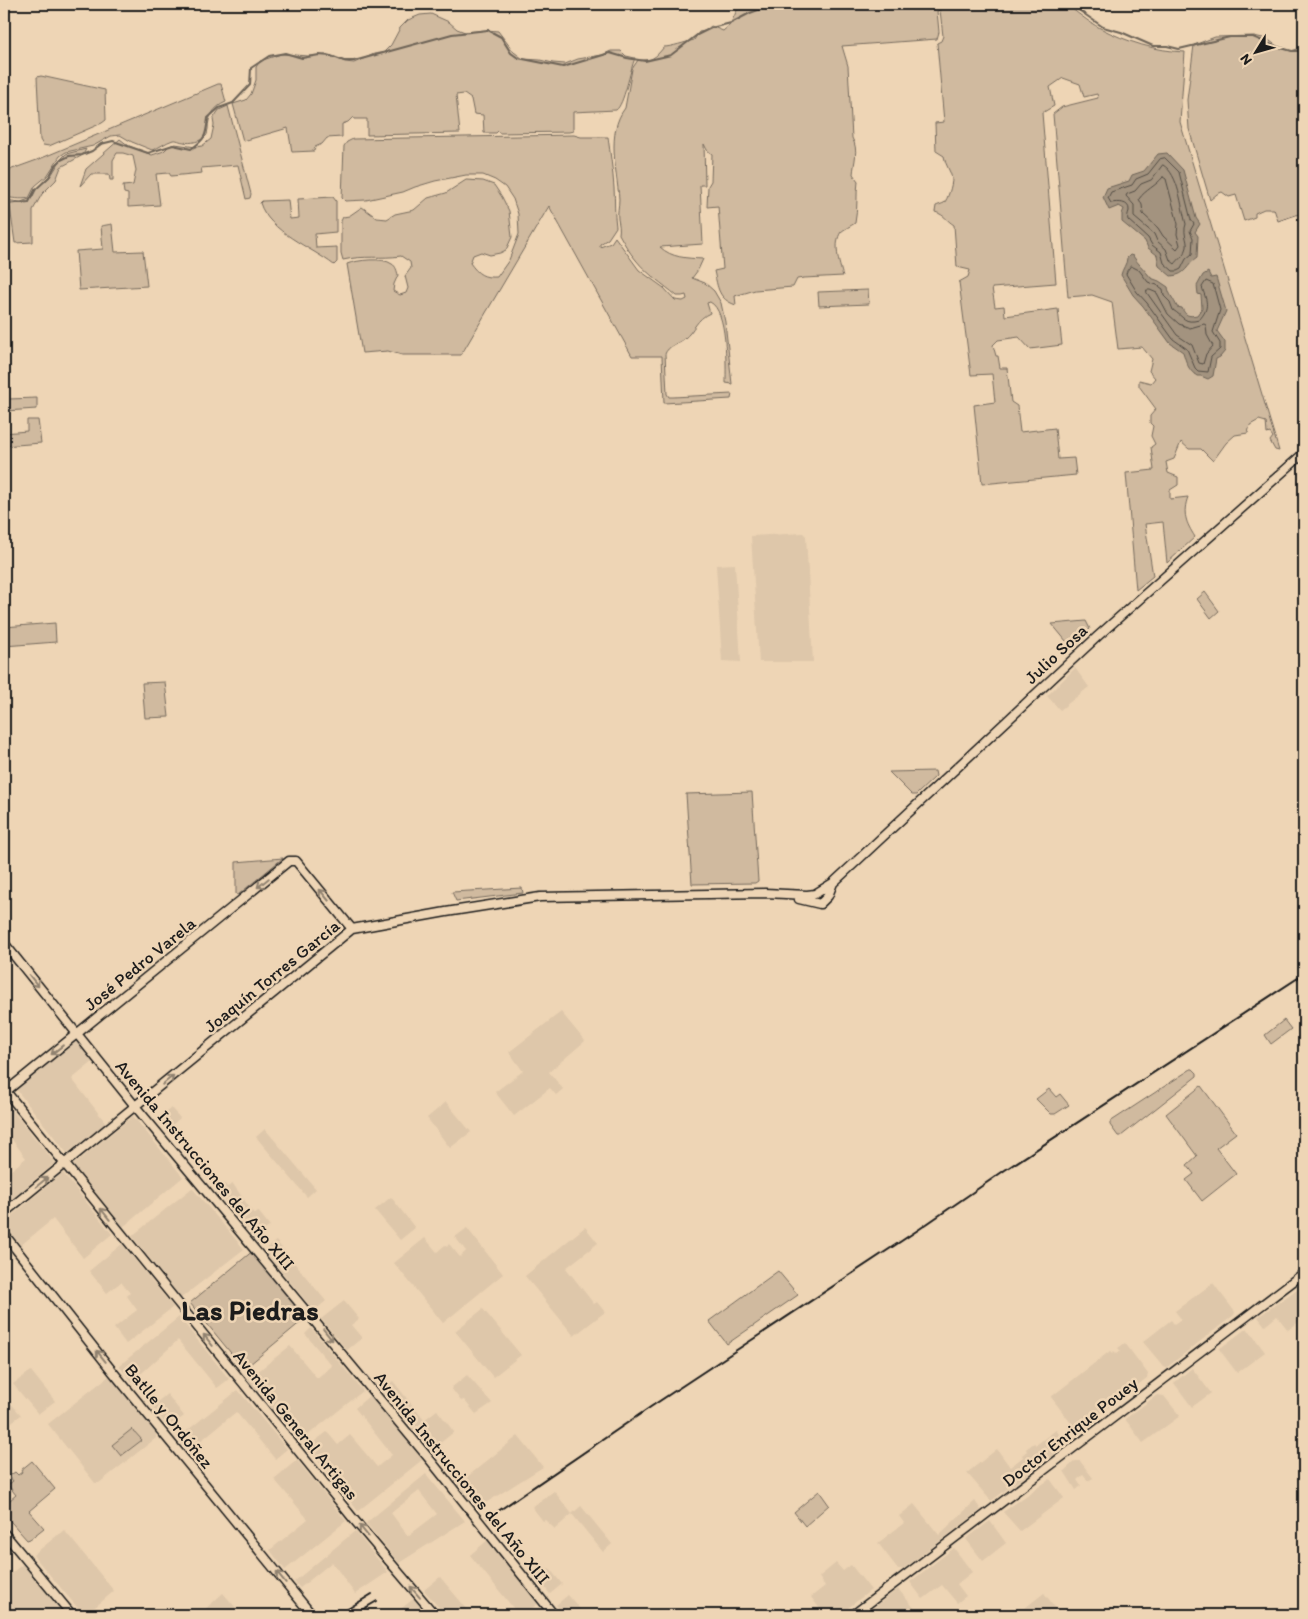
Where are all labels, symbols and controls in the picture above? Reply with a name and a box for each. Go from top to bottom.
north arrow [1230,28,1280,78]
text: N [1236,51,1256,68]
street label: Julio Sosa [1020,619,1092,689]
one-way arrow [257,878,270,889]
one-way arrow [319,889,330,902]
street label: José Pedro Varela [80,912,201,1016]
street label: Joaquín Torres García [200,914,345,1037]
one-way arrow [29,974,40,987]
one-way arrow [51,1045,64,1056]
street label: Avenida Instrucciones del Año XIII [111,1055,299,1275]
one-way arrow [161,1075,174,1086]
one-way arrow [35,1177,48,1188]
one-way arrow [100,1208,111,1221]
district label: Las Piedras [181,1293,319,1327]
one-way arrow [322,1329,333,1342]
one-way arrow [203,1334,214,1347]
street label: Avenida General Artigas [229,1346,363,1504]
one-way arrow [96,1350,107,1363]
street label: Batlle y Ordóñez [120,1359,218,1473]
street label: Avenida Instrucciones del Año XIII [369,1367,555,1589]
street label: Doctor Enrique Pouey [998,1372,1143,1492]
one-way arrow [358,1525,369,1538]
one-way arrow [276,1571,287,1584]
one-way arrow [410,1585,421,1598]

